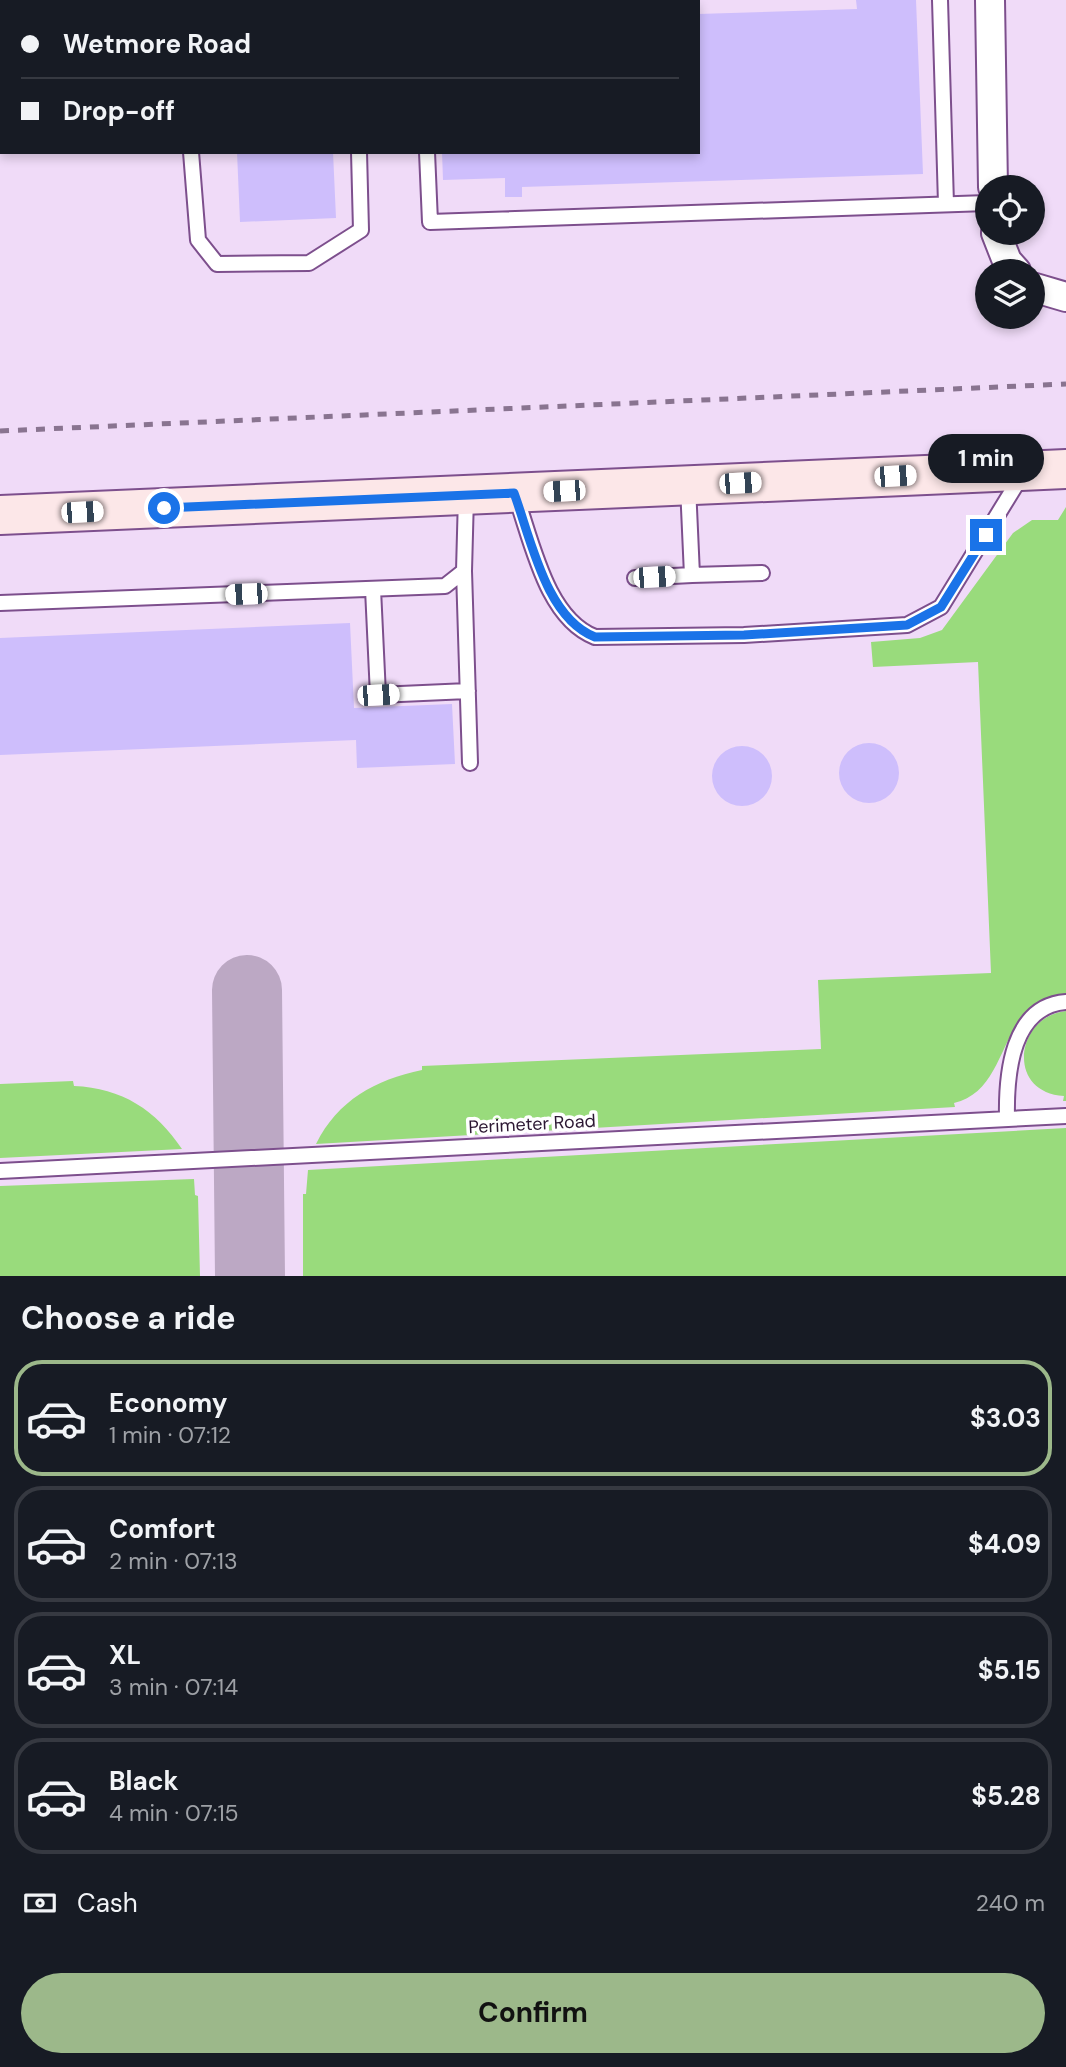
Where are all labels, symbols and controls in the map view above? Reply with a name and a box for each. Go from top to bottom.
text: Wetmore Road [63,27,251,61]
text: Drop-off [63,94,175,128]
map controls [975,175,1045,329]
button: locate [975,175,1045,245]
button: layers [975,259,1045,329]
callout: 1 min [928,434,1044,482]
text: 1 min [958,443,1014,473]
car [874,464,917,488]
car [719,471,762,495]
car [543,479,586,503]
route start [148,492,180,524]
car [61,500,104,524]
route end [970,519,1002,551]
car [633,565,676,589]
car [225,583,268,605]
car [357,683,400,707]
street label: Perimeter Road [468,1109,596,1139]
text: Choose a ride [21,1297,236,1339]
text: Economy [109,1386,227,1420]
icon: car [25,1387,88,1450]
text: $3.03 [970,1401,1041,1435]
text: 1 min · 07:12 [109,1420,231,1450]
text: Comfort [109,1512,215,1546]
icon: car [25,1513,88,1576]
text: $4.09 [968,1527,1041,1561]
text: 2 min · 07:13 [109,1546,237,1576]
text: XL [109,1638,141,1672]
icon: car [25,1639,88,1702]
text: $5.15 [978,1653,1041,1687]
text: 3 min · 07:14 [109,1672,238,1702]
text: Black [109,1764,179,1798]
icon: car [25,1765,88,1828]
text: $5.28 [971,1779,1041,1813]
text: 4 min · 07:15 [109,1798,239,1828]
icon: cash [21,1884,59,1922]
text: Cash [77,1886,138,1920]
text: 240 m [976,1888,1045,1918]
button: Confirm [21,1973,1045,2053]

